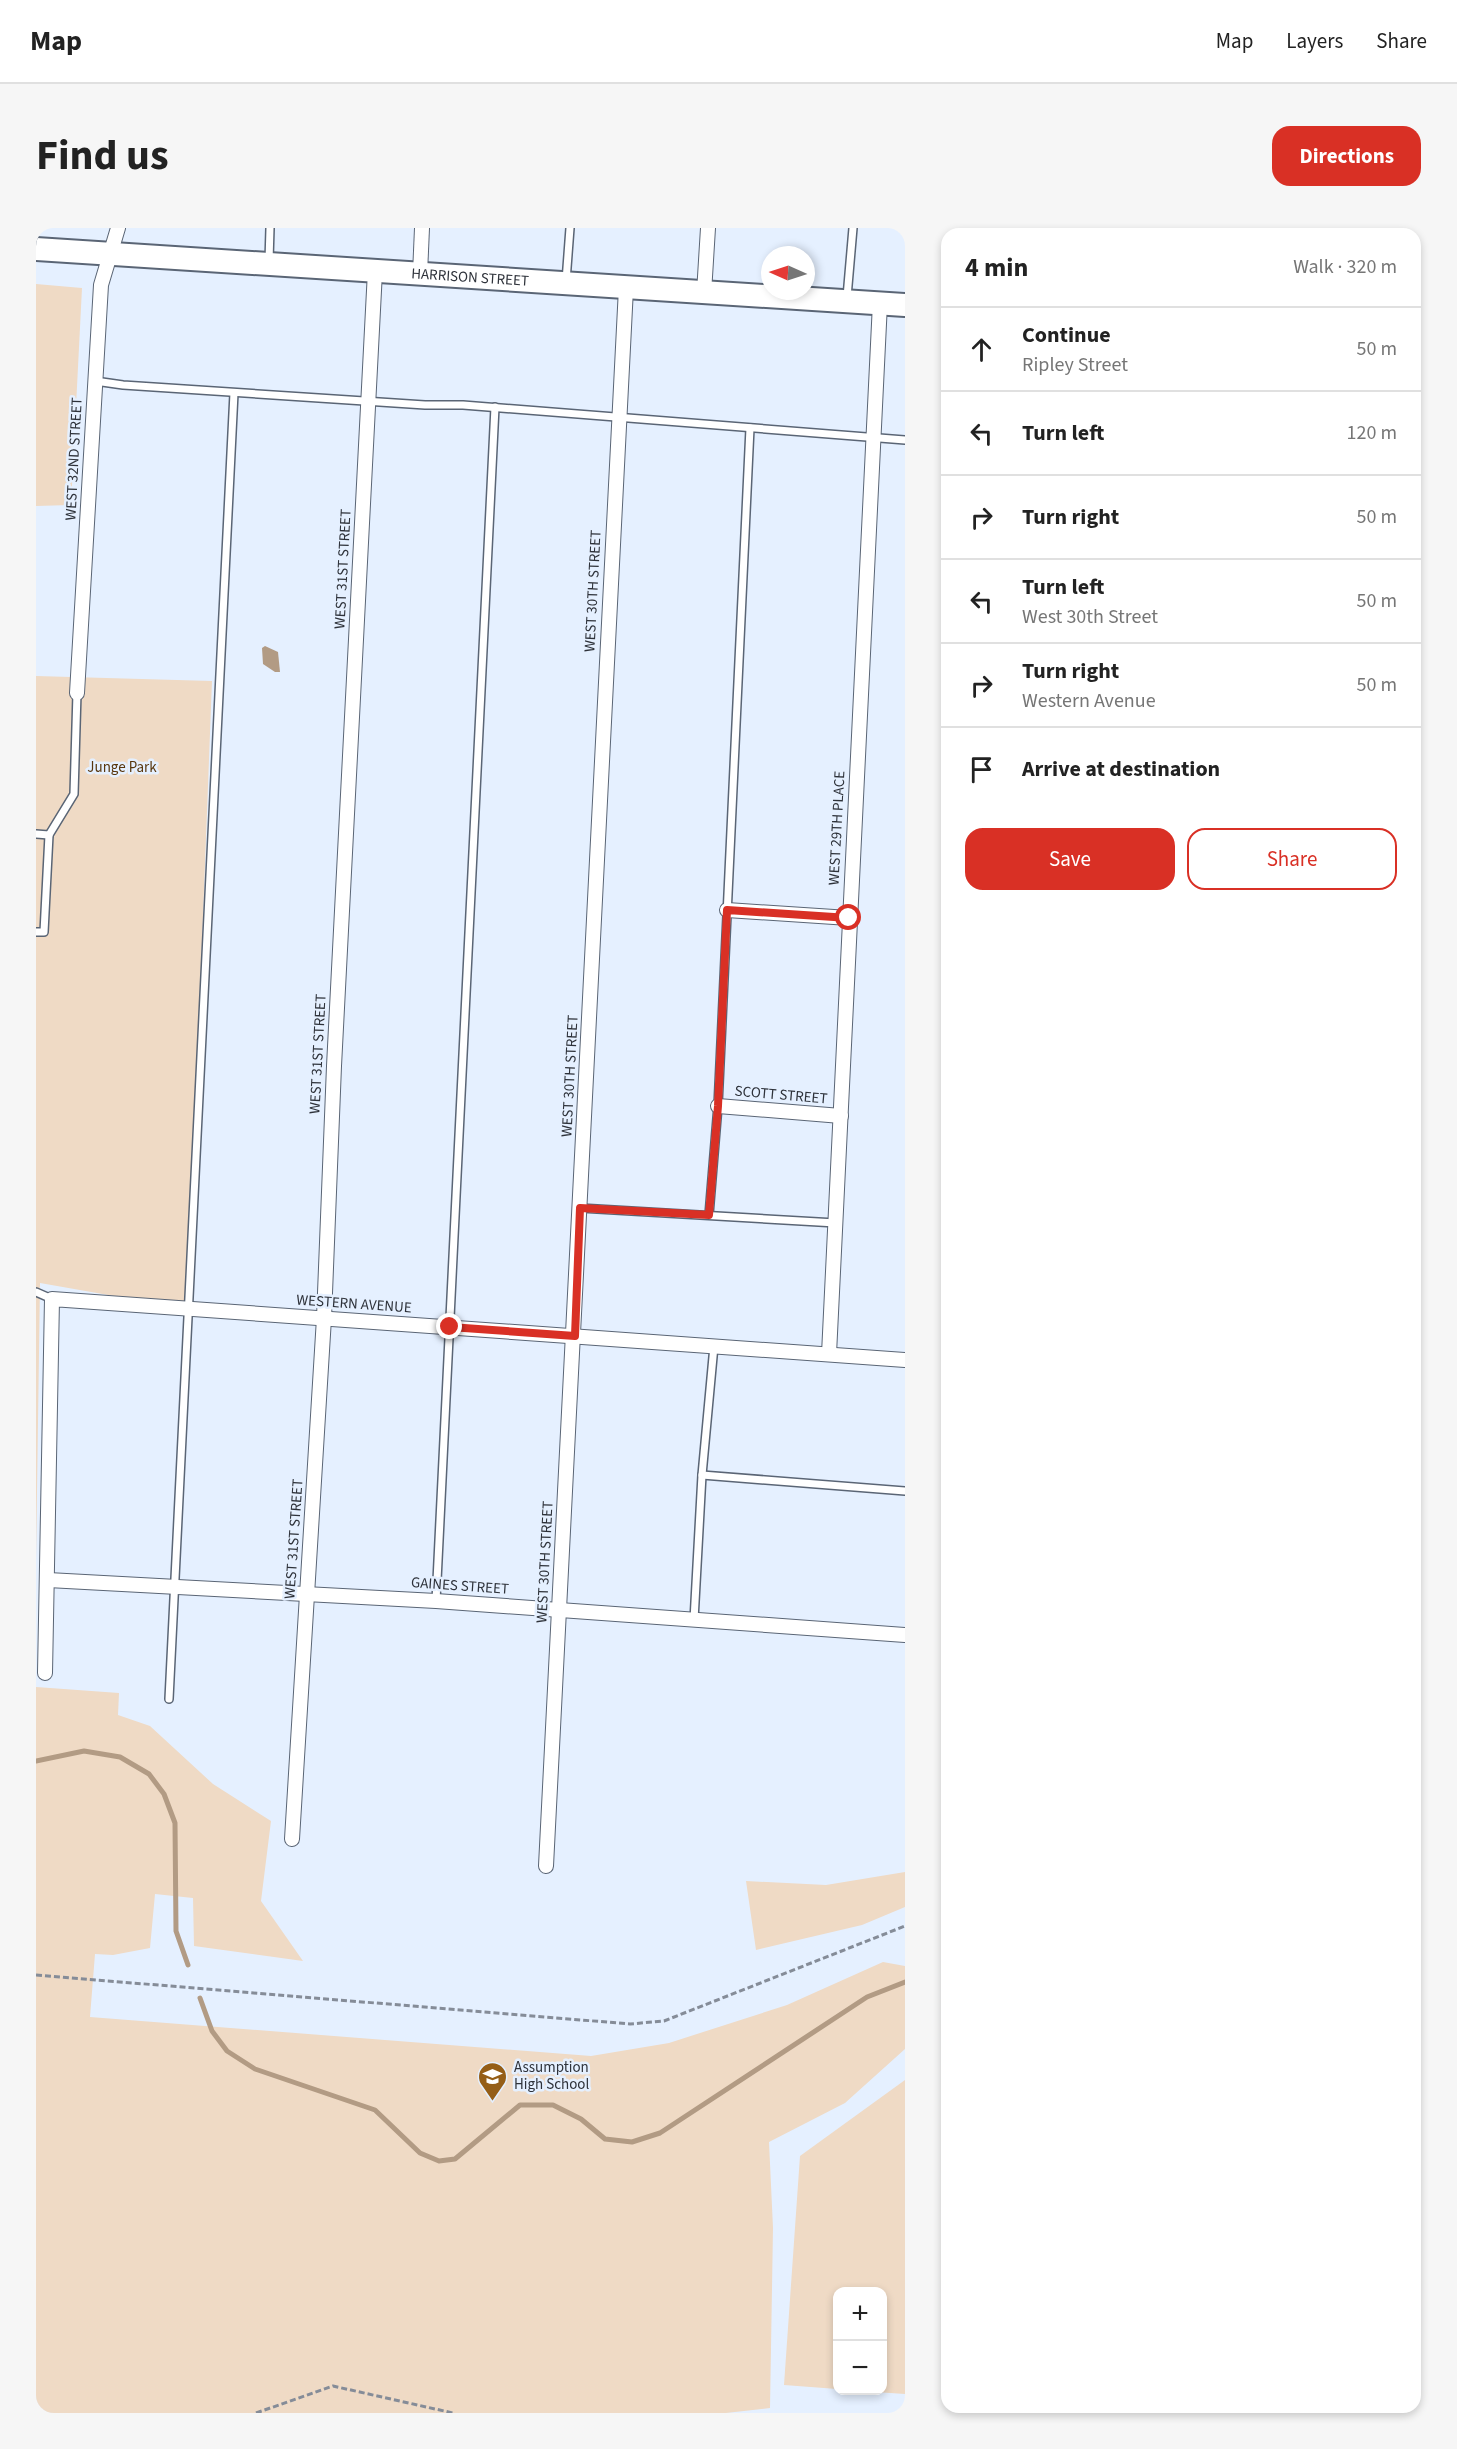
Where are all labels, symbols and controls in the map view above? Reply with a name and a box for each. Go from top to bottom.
text: Map [30,21,82,61]
text: Map [1216,26,1253,56]
text: Layers [1286,26,1343,56]
text: Share [1376,26,1427,56]
text: Find us [36,126,169,186]
button: Directions [1272,126,1421,186]
north arrow [761,246,815,300]
text: 4 min [965,249,1028,286]
text: Walk · 320 m [1293,253,1397,281]
street label: HARRISON STREET [411,263,530,291]
text: Continue [1022,319,1111,351]
icon: ahead [965,333,998,366]
text: 50 m [1357,335,1397,363]
text: Ripley Street [1022,351,1128,379]
street label: WEST 32ND STREET [60,397,88,521]
icon: left [965,417,998,450]
text: Turn left [1022,417,1104,449]
text: 120 m [1347,419,1397,447]
icon: right [965,501,998,534]
text: Turn right [1022,501,1119,533]
text: 50 m [1357,503,1397,531]
street label: WEST 31ST STREET [329,508,357,630]
street label: WEST 30TH STREET [579,529,607,653]
text: Turn left [1022,571,1104,603]
icon: left [965,585,998,618]
text: 50 m [1357,587,1397,615]
text: West 30th Street [1022,603,1158,631]
text: Turn right [1022,655,1119,687]
icon: right [965,669,998,702]
text: 50 m [1357,671,1397,699]
text: Western Avenue [1022,687,1156,715]
icon: arrive [965,753,998,786]
text: Arrive at destination [1022,753,1220,785]
park label: Junge Park [87,757,157,778]
street label: WEST 29TH PLACE [824,770,850,886]
button: Save [965,828,1175,890]
button: Share [1187,828,1397,890]
route start [835,904,861,930]
street label: WEST 31ST STREET [304,993,332,1115]
street label: WEST 30TH STREET [556,1014,584,1138]
street label: SCOTT STREET [734,1080,828,1110]
street label: WESTERN AVENUE [296,1289,412,1319]
route end [436,1313,462,1339]
street label: WEST 31ST STREET [279,1478,309,1600]
street label: WEST 30TH STREET [531,1500,559,1624]
street label: GAINES STREET [410,1572,510,1600]
place label: Assumption High School [514,2057,589,2095]
school or university icon: Assumption High School [477,2060,509,2102]
map controls [833,2287,887,2395]
button: + [833,2287,887,2341]
button: − [833,2341,887,2395]

